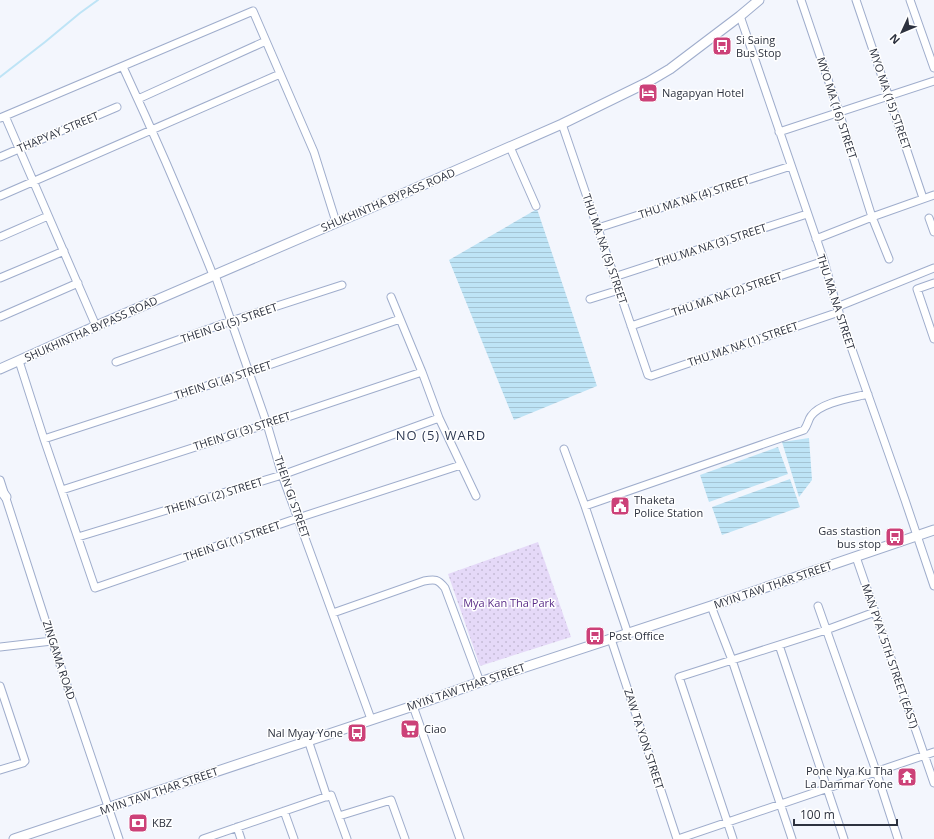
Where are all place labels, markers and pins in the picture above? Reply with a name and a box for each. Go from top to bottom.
place label: Si Saing Bus Stop [736,32,782,60]
bus stop icon: Si Saing Bus Stop [711,35,733,57]
hotel icon: Nagapyan Hotel [637,82,659,104]
place label: Nagapyan Hotel [662,85,744,100]
place label: Thaketa Police Station [634,492,703,520]
public building icon: Thaketa Police Station [609,495,631,517]
place label: Gas stastion bus stop [818,523,881,551]
bus stop icon: Gas stastion bus stop [884,526,906,548]
bus stop icon: Post Office [584,625,606,647]
place label: Post Office [609,628,664,643]
supermarket icon: Ciao [399,718,421,740]
place label: Ciao [424,721,447,736]
bus stop icon: Nal Myay Yone [346,722,368,744]
place label: Nal Myay Yone [267,725,343,740]
place label: Pone Nya Ku Tha La Dammar Yone [805,763,893,791]
temple icon: Pone Nya Ku Tha La Dammar Yone [896,766,918,788]
bank icon: KBZ [127,812,149,834]
place label: KBZ [152,815,172,830]

